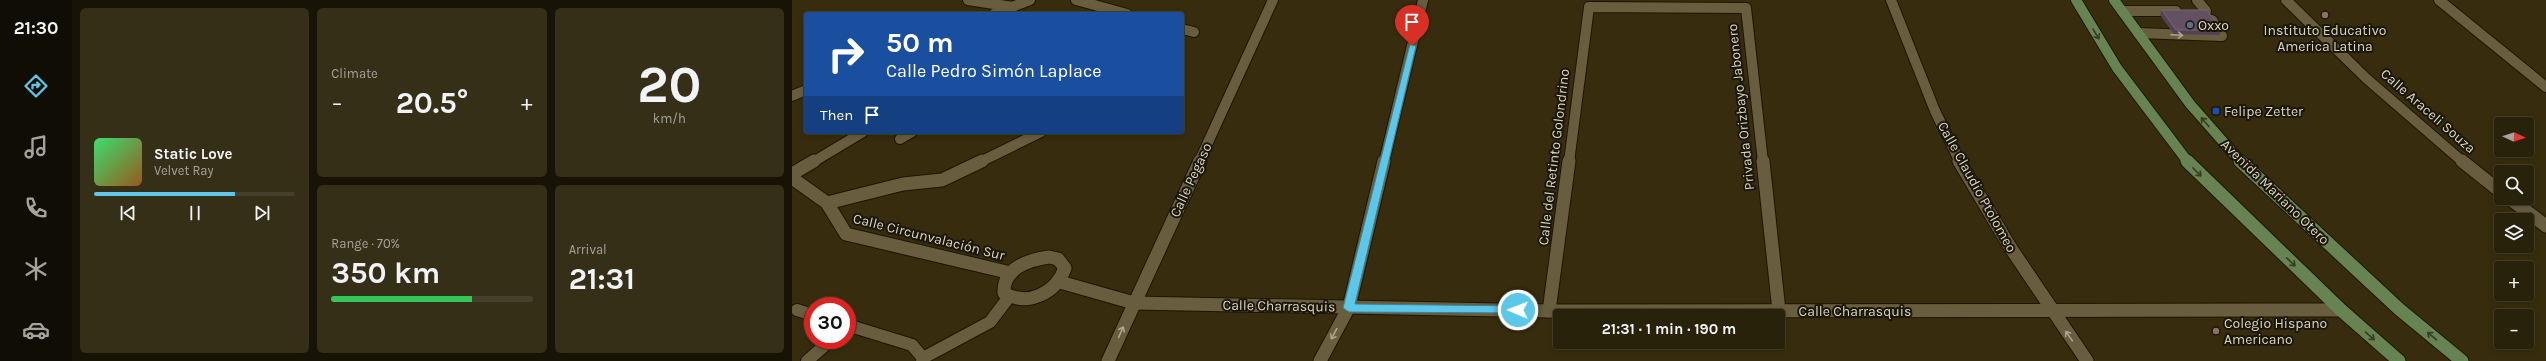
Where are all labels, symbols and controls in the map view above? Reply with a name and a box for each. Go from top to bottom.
pin [1395,5,1429,46]
marker: Instituto Educativo America Latina [2320,10,2330,20]
icon: arrive [1401,11,1423,33]
text: 21:30 [14,17,58,39]
place label: Oxxo [2198,17,2229,34]
marker: Oxxo [2185,20,2195,30]
place label: Instituto Educativo America Latina [2264,22,2386,55]
street label: Privada Orizbayo Jabonero [1724,23,1758,191]
text: 50 m [886,26,954,59]
icon: right [820,28,872,80]
one-way arrow [2093,28,2101,40]
one-way arrow [2170,31,2183,39]
text: 20 [637,54,702,115]
text: Calle Pedro Simón Laplace [886,60,1101,82]
street label: Calle Araceli Souza [2377,65,2479,157]
text: Climate [331,66,378,81]
street label: Calle del Retinto Golondrino [1535,68,1573,246]
icon: directions [22,72,50,100]
text: 20.5° [396,85,468,121]
text: − [331,90,343,116]
text: + [521,90,533,116]
place label: Felipe Zetter [2224,103,2304,120]
icon: arrive [861,104,883,126]
text: Then [820,106,853,124]
marker: Felipe Zetter [2211,106,2221,116]
text: km/h [653,111,686,126]
one-way arrow [2201,117,2210,127]
north arrow [2494,117,2534,157]
map controls [2494,117,2534,349]
street label: Calle Claudio Ptolomeo [1934,119,2020,255]
icon: music [22,133,50,161]
street label: Avenida Mariano Otero [2217,136,2333,248]
street label: Calle Pegaso [1166,140,1216,220]
text: Static Love [154,145,232,163]
text: Velvet Ray [154,163,214,178]
button: search [2494,165,2534,205]
one-way arrow [2192,167,2202,177]
icon: phone [22,194,50,222]
icon: previous [117,202,139,224]
icon: pause [184,202,206,224]
icon: next [251,202,273,224]
street label: Calle Circunvalación Sur [851,210,1008,264]
button: layers [2494,213,2534,253]
text: Range · 70% [331,236,400,251]
text: Arrival [569,242,607,257]
icon: climate [22,255,50,283]
text: 350 km [331,255,440,291]
one-way arrow [2286,258,2296,267]
text: 21:31 [569,261,635,297]
button: + [2494,261,2534,301]
position arrow [1497,289,1539,331]
speed limit sign: 30 [804,297,856,349]
street label: Calle Charrasquis [1222,297,1336,315]
street label: Calle Charrasquis [1799,303,1911,320]
button: − [2494,309,2534,349]
place label: Colegio Hispano Americano [2224,315,2327,348]
icon: car [22,316,50,344]
text: 21:31 · 1 min · 190 m [1602,320,1736,338]
one-way arrow [1118,326,1126,338]
marker: Colegio Hispano Americano [2211,326,2221,336]
one-way arrow [1330,328,1338,340]
one-way arrow [2065,330,2073,341]
one-way arrow [2365,331,2376,340]
one-way arrow [2426,332,2437,341]

